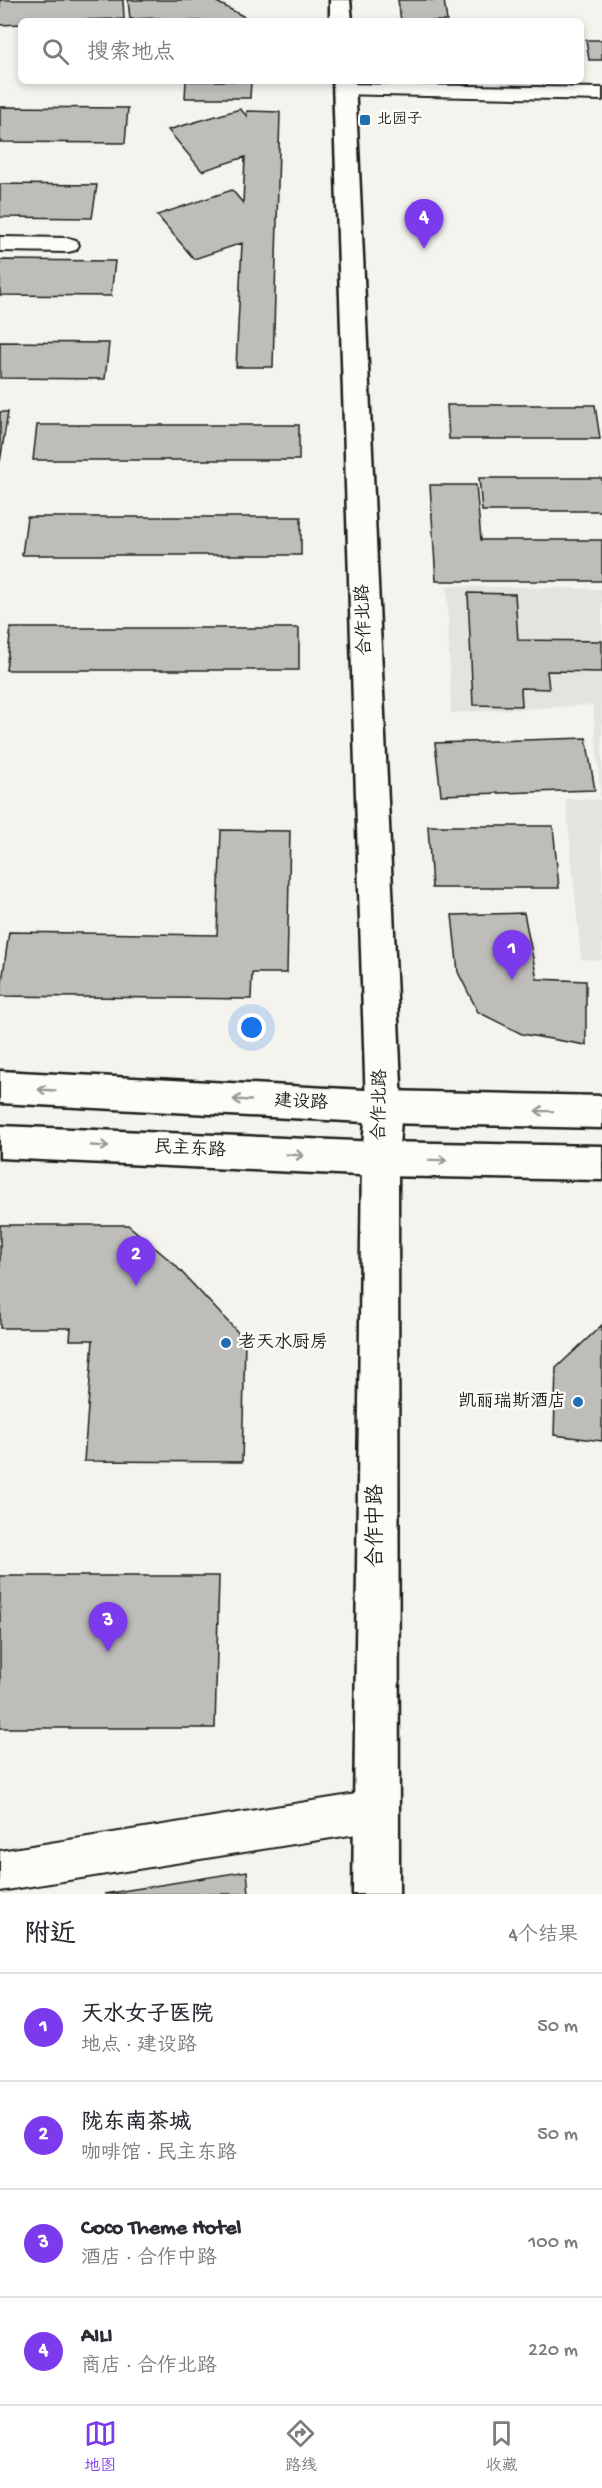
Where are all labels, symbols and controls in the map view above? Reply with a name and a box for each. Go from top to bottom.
search box [18,18,584,84]
icon: search [39,35,72,68]
text: 搜索地点 [87,41,175,67]
place label: 北园子 [377,111,422,129]
marker: 北园子 [358,113,372,127]
pin: 4 [404,200,444,249]
street label: 合作北路 [352,584,377,656]
pin: 1 [492,930,532,980]
your location [237,1013,266,1042]
street label: 合作北路 [369,1069,392,1141]
one-way arrow [38,1084,58,1095]
street label: 建设路 [273,1090,329,1115]
one-way arrow [232,1094,252,1105]
one-way arrow [534,1105,554,1116]
street label: 民主东路 [153,1137,227,1162]
one-way arrow [90,1141,110,1152]
one-way arrow [285,1149,305,1160]
one-way arrow [428,1154,448,1166]
pin: 2 [116,1236,156,1286]
place label: 老天水厨房 [238,1331,328,1354]
marker: 老天水厨房 [219,1336,233,1350]
place label: 凯丽瑞斯酒店 [458,1391,566,1413]
marker: 凯丽瑞斯酒店 [571,1395,585,1409]
street label: 合作中路 [363,1484,390,1568]
pin: 3 [88,1602,128,1652]
text: 附近 [24,1921,76,1952]
text: 4个结果 [509,1925,578,1948]
text: 天水女子医院 [81,2003,213,2029]
text: 1 [39,2016,48,2039]
text: 50 m [537,2016,578,2039]
text: 地点 · 建设路 [81,2035,197,2058]
text: 陇东南茶城 [81,2111,191,2137]
text: 2 [39,2124,48,2147]
text: 50 m [537,2124,578,2147]
text: 咖啡馆 · 民主东路 [81,2143,237,2166]
text: Coco Theme Hotel [81,2216,241,2242]
text: 3 [38,2232,49,2255]
text: 100 m [528,2232,578,2255]
text: 酒店 · 合作中路 [81,2248,217,2271]
text: AILI [81,2324,113,2350]
text: 4 [39,2340,48,2363]
text: 220 m [528,2340,578,2363]
text: 商店 · 合作北路 [81,2356,217,2379]
tab: 地图 [84,2417,117,2477]
tab: 路线 [284,2417,317,2477]
tab: 收藏 [485,2417,518,2477]

